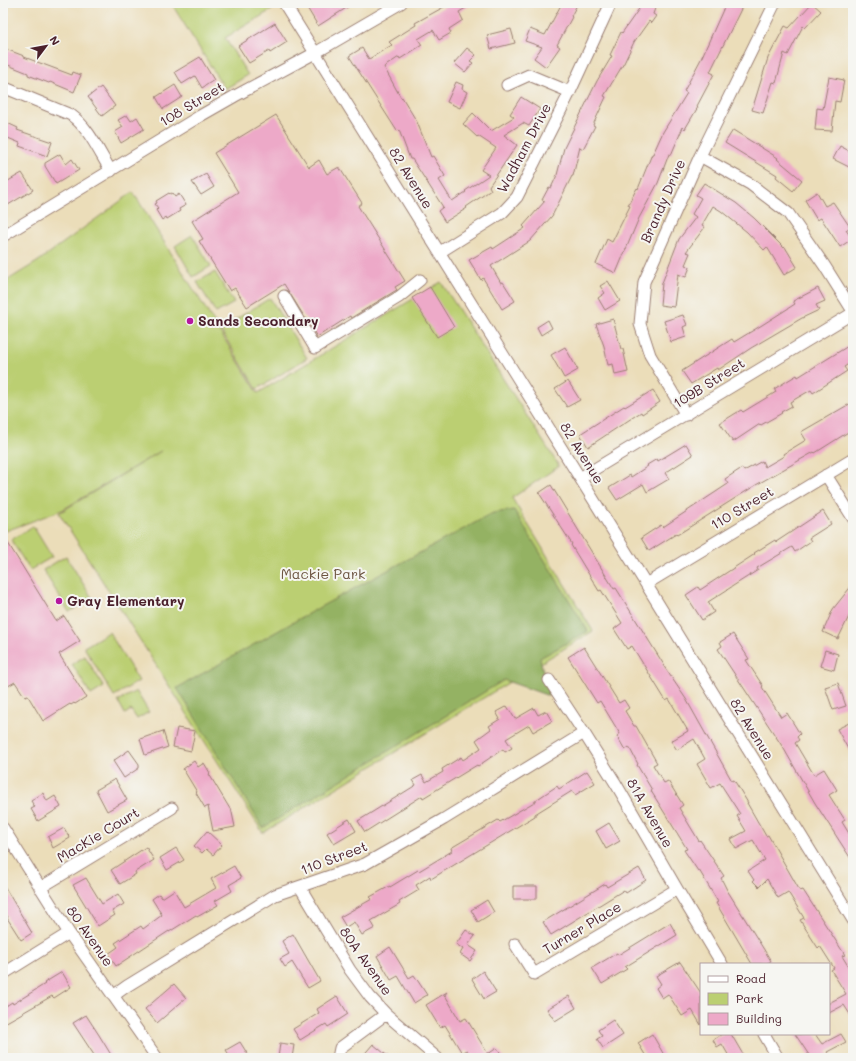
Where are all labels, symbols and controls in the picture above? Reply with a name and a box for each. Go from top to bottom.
north arrow [26,26,66,66]
text: N [46,33,63,48]
street label: 108 Street [156,77,228,130]
street label: Wadham Drive [492,100,555,196]
street label: 82 Avenue [385,143,438,212]
street label: Brandy Drive [636,156,689,246]
place label: Sands Secondary [198,311,319,330]
marker: Sands Secondary [185,316,195,326]
street label: 109B Street [669,353,748,412]
street label: 82 Avenue [556,418,609,487]
street label: 110 Street [707,481,777,534]
park label: Mackie Park [281,564,365,583]
place label: Gray Elementary [67,591,185,610]
marker: Gray Elementary [54,596,64,606]
street label: 82 Avenue [726,694,779,763]
street label: 81A Avenue [623,775,678,851]
street label: MacKie Court [53,802,143,867]
street label: 110 Street [298,836,370,879]
street label: Turner Place [539,897,624,958]
street label: 80 Avenue [63,902,118,970]
street label: 80A Avenue [336,923,397,999]
legend [700,963,830,1035]
text: Road [736,970,766,986]
text: Park [736,990,763,1006]
text: Building [736,1010,782,1026]

